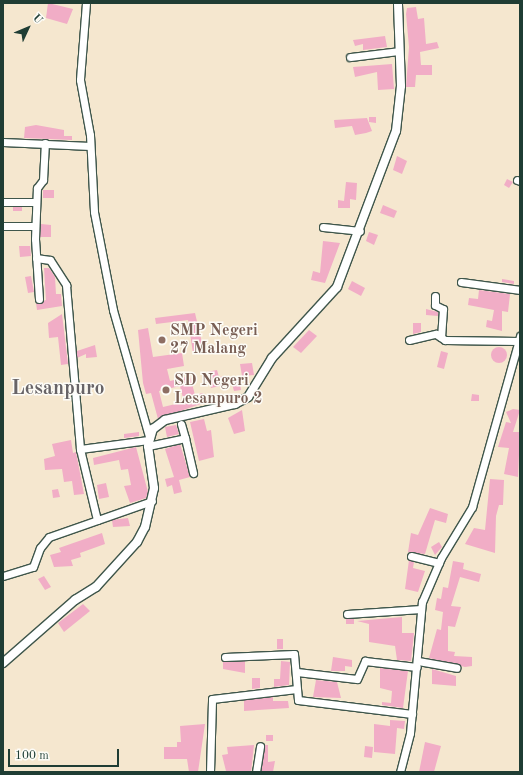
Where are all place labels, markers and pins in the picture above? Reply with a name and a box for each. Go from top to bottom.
place label: SMP Negeri 27 Malang [170,321,258,359]
marker: SMP Negeri 27 Malang [157,335,167,345]
place label: SD Negeri Lesanpuro 2 [174,371,262,409]
marker: SD Negeri Lesanpuro 2 [161,385,171,395]

